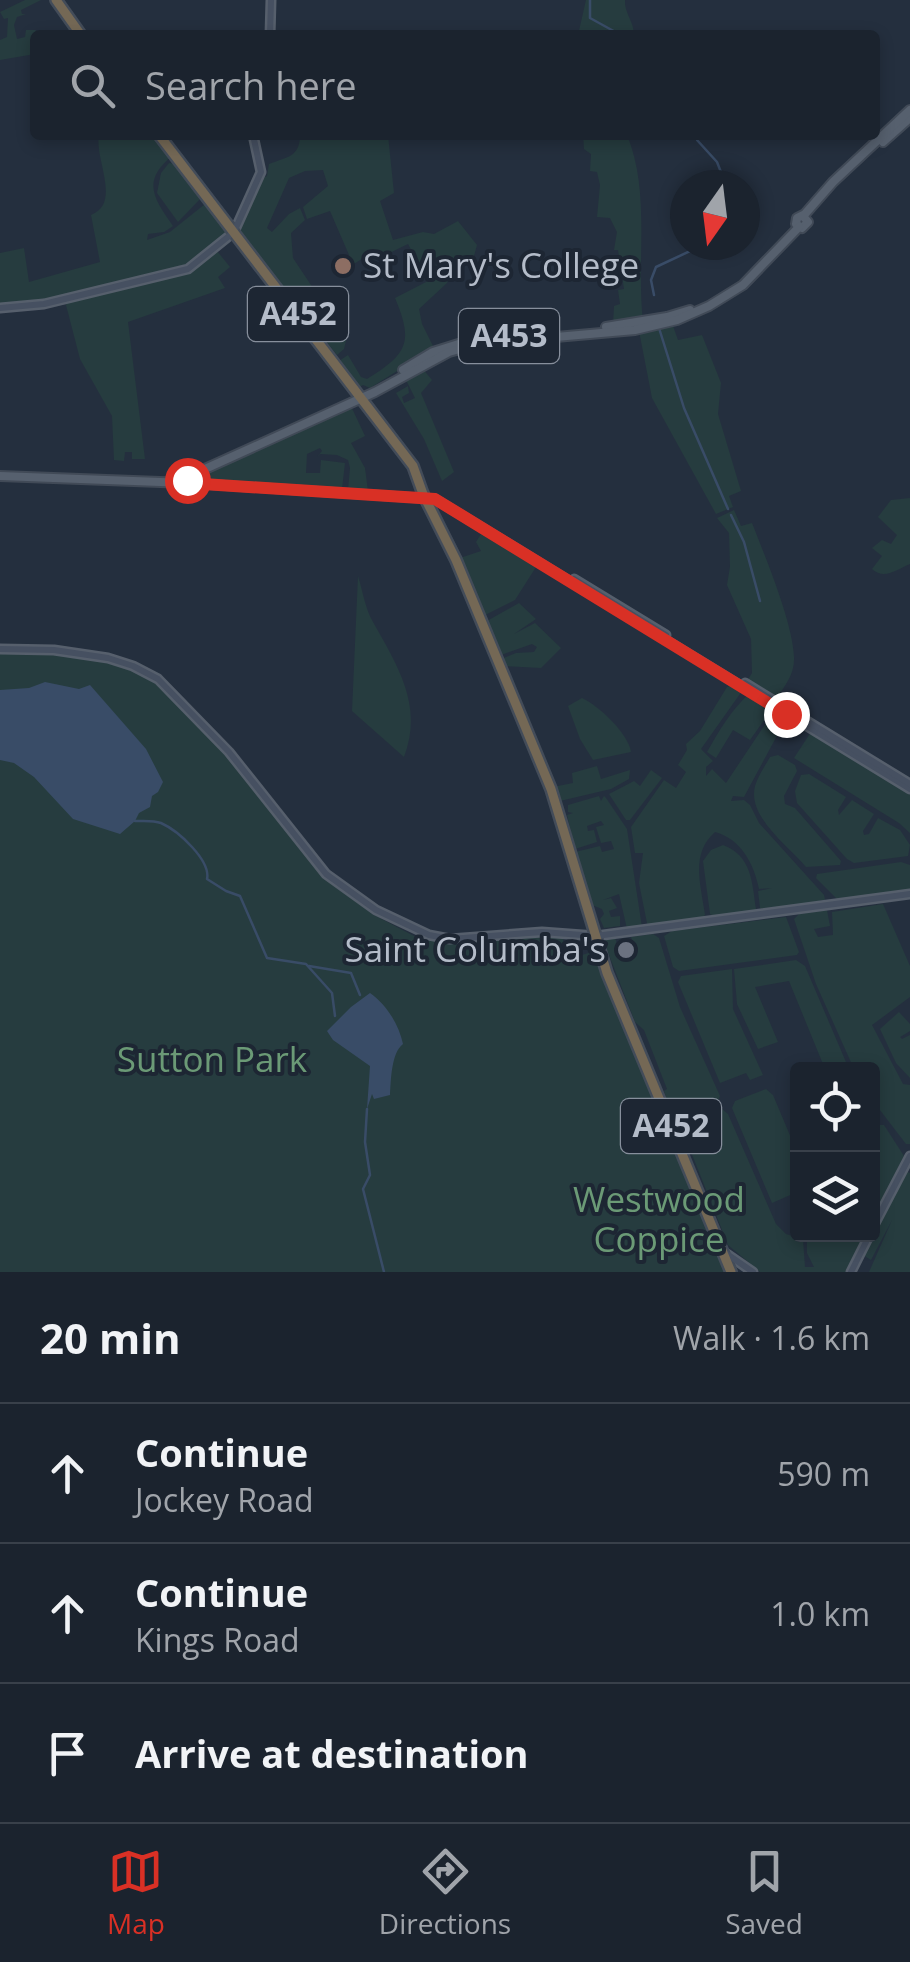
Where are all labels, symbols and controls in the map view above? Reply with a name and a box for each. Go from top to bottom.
search box [30,30,880,140]
icon: search [65,58,120,113]
text: Search here [145,59,357,111]
north arrow [670,170,760,260]
place label: St Mary's College [363,241,639,288]
marker: St Mary's College [332,255,354,277]
road number: A452 [248,287,348,341]
road number: A453 [459,309,559,363]
route start [165,458,211,504]
route end [764,692,810,738]
place label: Saint Columba's [344,925,606,972]
marker: Saint Columba's [615,939,637,961]
park label: Sutton Park [117,1035,308,1082]
map controls [790,1062,880,1242]
button: locate [790,1062,880,1152]
road number: A452 [621,1099,721,1153]
button: layers [790,1152,880,1242]
park label: Westwood Coppice [573,1175,745,1262]
text: 20 min [40,1309,181,1366]
text: Walk · 1.6 km [673,1316,870,1359]
text: Continue [135,1426,308,1478]
icon: ahead [40,1446,95,1501]
text: 590 m [777,1452,870,1495]
text: Jockey Road [135,1478,314,1521]
text: Continue [135,1566,308,1618]
icon: ahead [40,1586,95,1641]
text: 1.0 km [770,1592,870,1635]
text: Kings Road [135,1618,300,1661]
icon: arrive [40,1726,95,1781]
text: Arrive at destination [135,1727,529,1779]
tab: Map [107,1844,165,1942]
tab: Directions [379,1844,511,1942]
tab: Saved [725,1844,803,1942]

